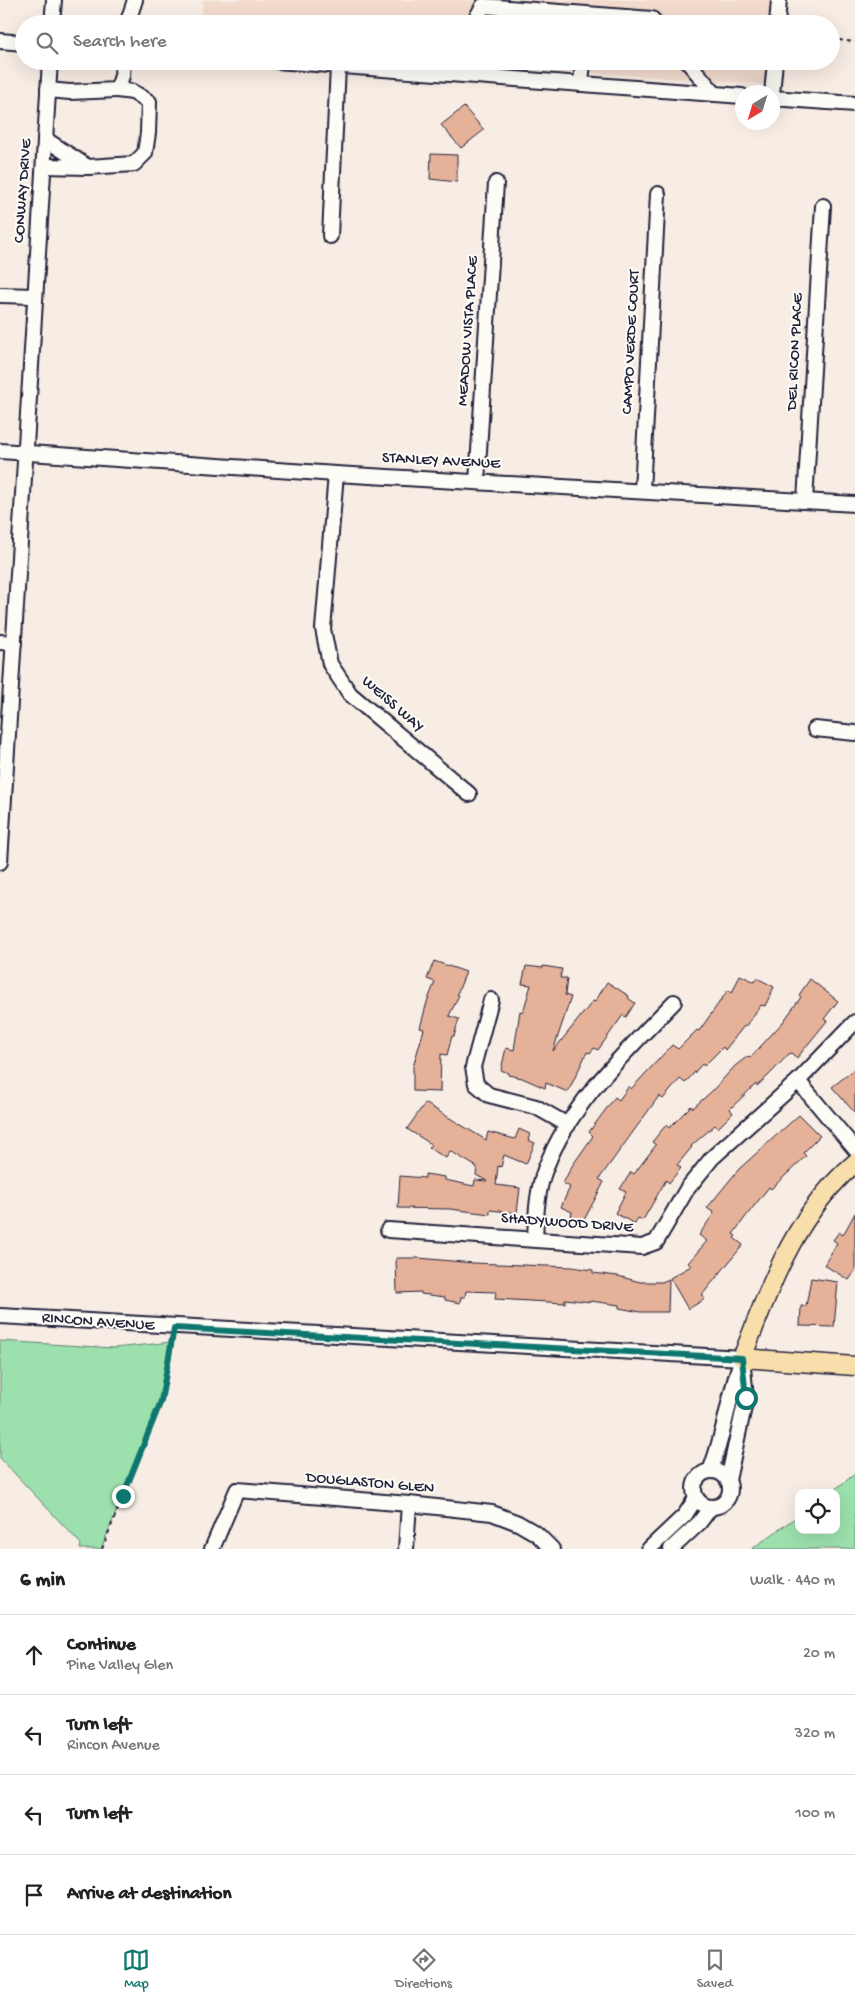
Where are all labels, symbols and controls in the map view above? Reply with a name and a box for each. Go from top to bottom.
search box [15,15,840,70]
icon: search [33,29,61,57]
text: Search here [73,31,167,54]
north arrow [735,85,780,130]
street label: CONWAY DRIVE [11,137,37,244]
street label: MEADOW VISTA PLACE [454,254,484,407]
street label: CAMPO VERDE COURT [619,268,645,415]
street label: DEL RICON PLACE [783,292,809,412]
street label: STANLEY AVENUE [381,449,502,475]
street label: WEISS WAY [357,673,427,737]
street label: SHADYWOOD DRIVE [500,1210,635,1238]
street label: RINCON AVENUE [41,1310,156,1336]
route start [735,1387,758,1410]
street label: DOUGLASTON GLEN [304,1469,435,1499]
route end [112,1485,135,1508]
map controls [795,1489,840,1534]
button: locate [795,1489,840,1534]
text: 6 min [20,1569,65,1594]
text: Walk · 440 m [750,1572,835,1591]
text: Continue [67,1634,136,1657]
icon: ahead [20,1641,48,1669]
text: 20 m [803,1645,835,1664]
text: Pine Valley Glen [67,1657,173,1676]
text: Turn left [67,1714,131,1737]
icon: left [20,1721,48,1749]
text: 320 m [795,1725,835,1744]
text: Rincon Avenue [67,1737,160,1756]
icon: left [20,1801,48,1829]
text: Turn left [67,1803,131,1826]
text: 100 m [795,1805,835,1824]
icon: arrive [20,1881,48,1909]
text: Arrive at destination [67,1883,231,1906]
tab: Map [122,1946,150,1993]
tab: Directions [395,1946,452,1993]
tab: Saved [697,1946,733,1993]

